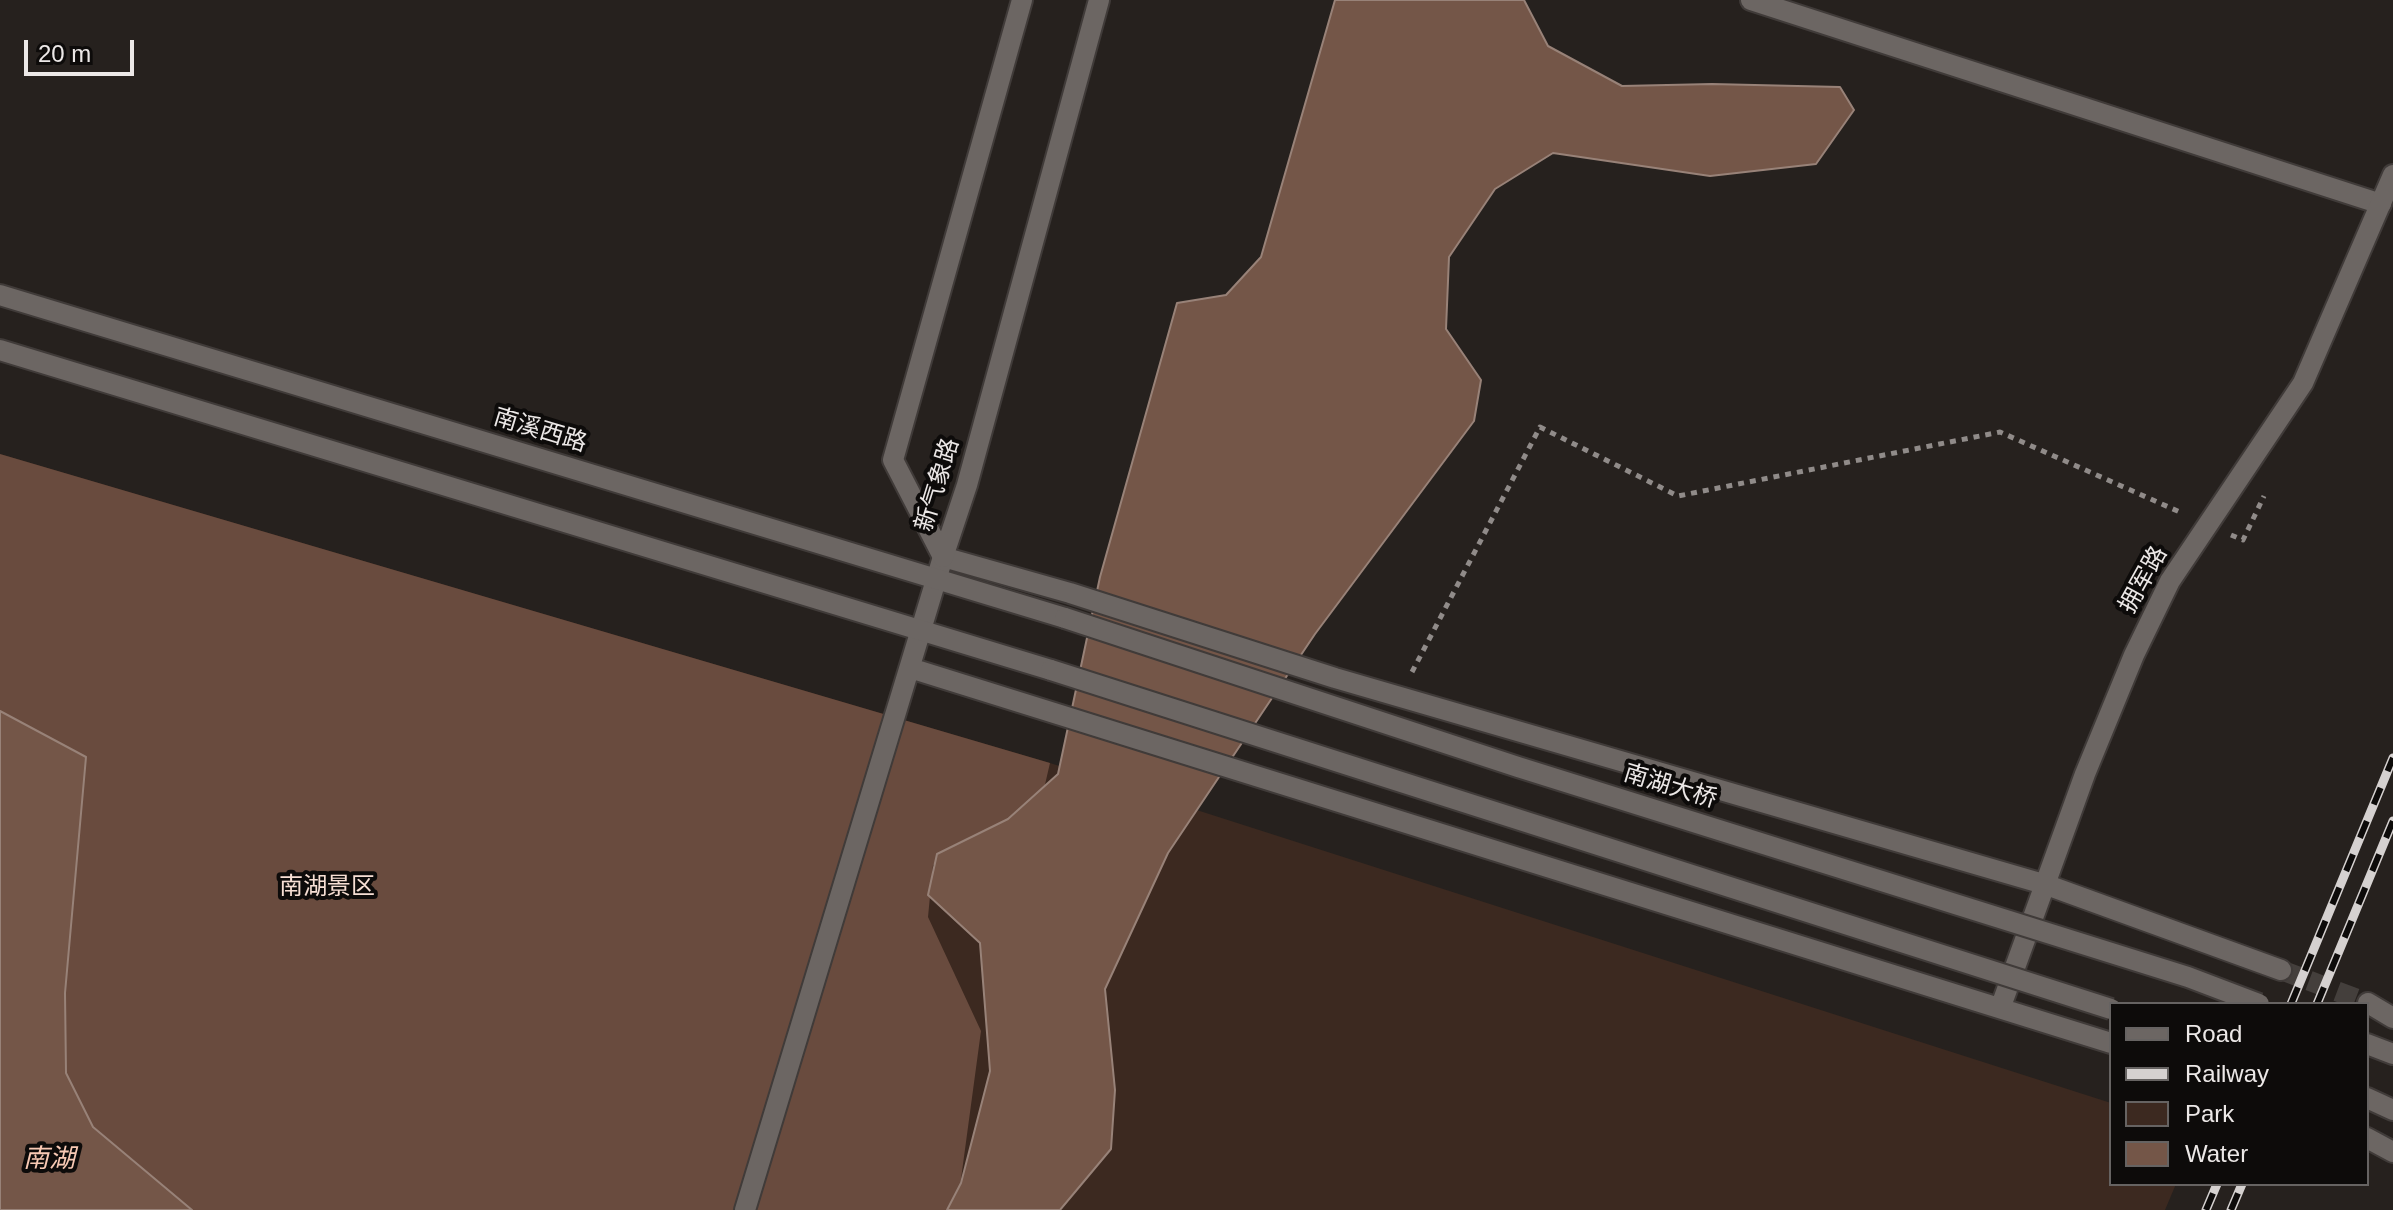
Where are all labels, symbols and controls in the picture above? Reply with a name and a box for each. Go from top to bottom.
scale bar [28,24,138,74]
text: 20 m [38,40,91,67]
street label: 南溪西路 [490,403,590,459]
street label: 新气象路 [910,435,966,535]
street label: 拥军路 [2114,542,2174,618]
street label: 南湖大桥 [1620,759,1720,815]
park label: 南湖景区 [279,873,375,901]
legend [2109,1002,2369,1186]
text: Road [2185,1020,2242,1047]
text: Railway [2185,1060,2269,1087]
text: Park [2185,1100,2234,1127]
text: Water [2185,1140,2248,1167]
water label: 南湖 [23,1144,75,1176]

